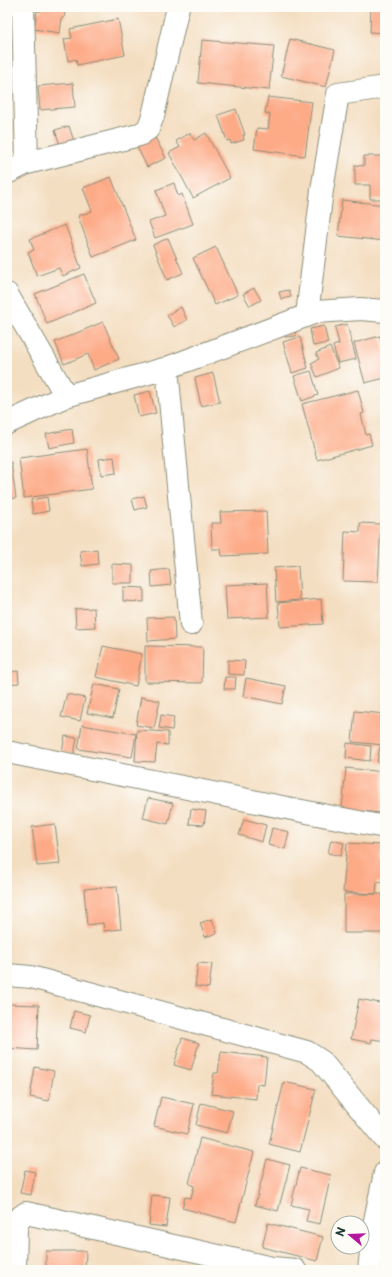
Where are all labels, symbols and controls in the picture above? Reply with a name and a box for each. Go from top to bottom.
north arrow [330,1215,370,1255]
text: N [331,1224,350,1238]

